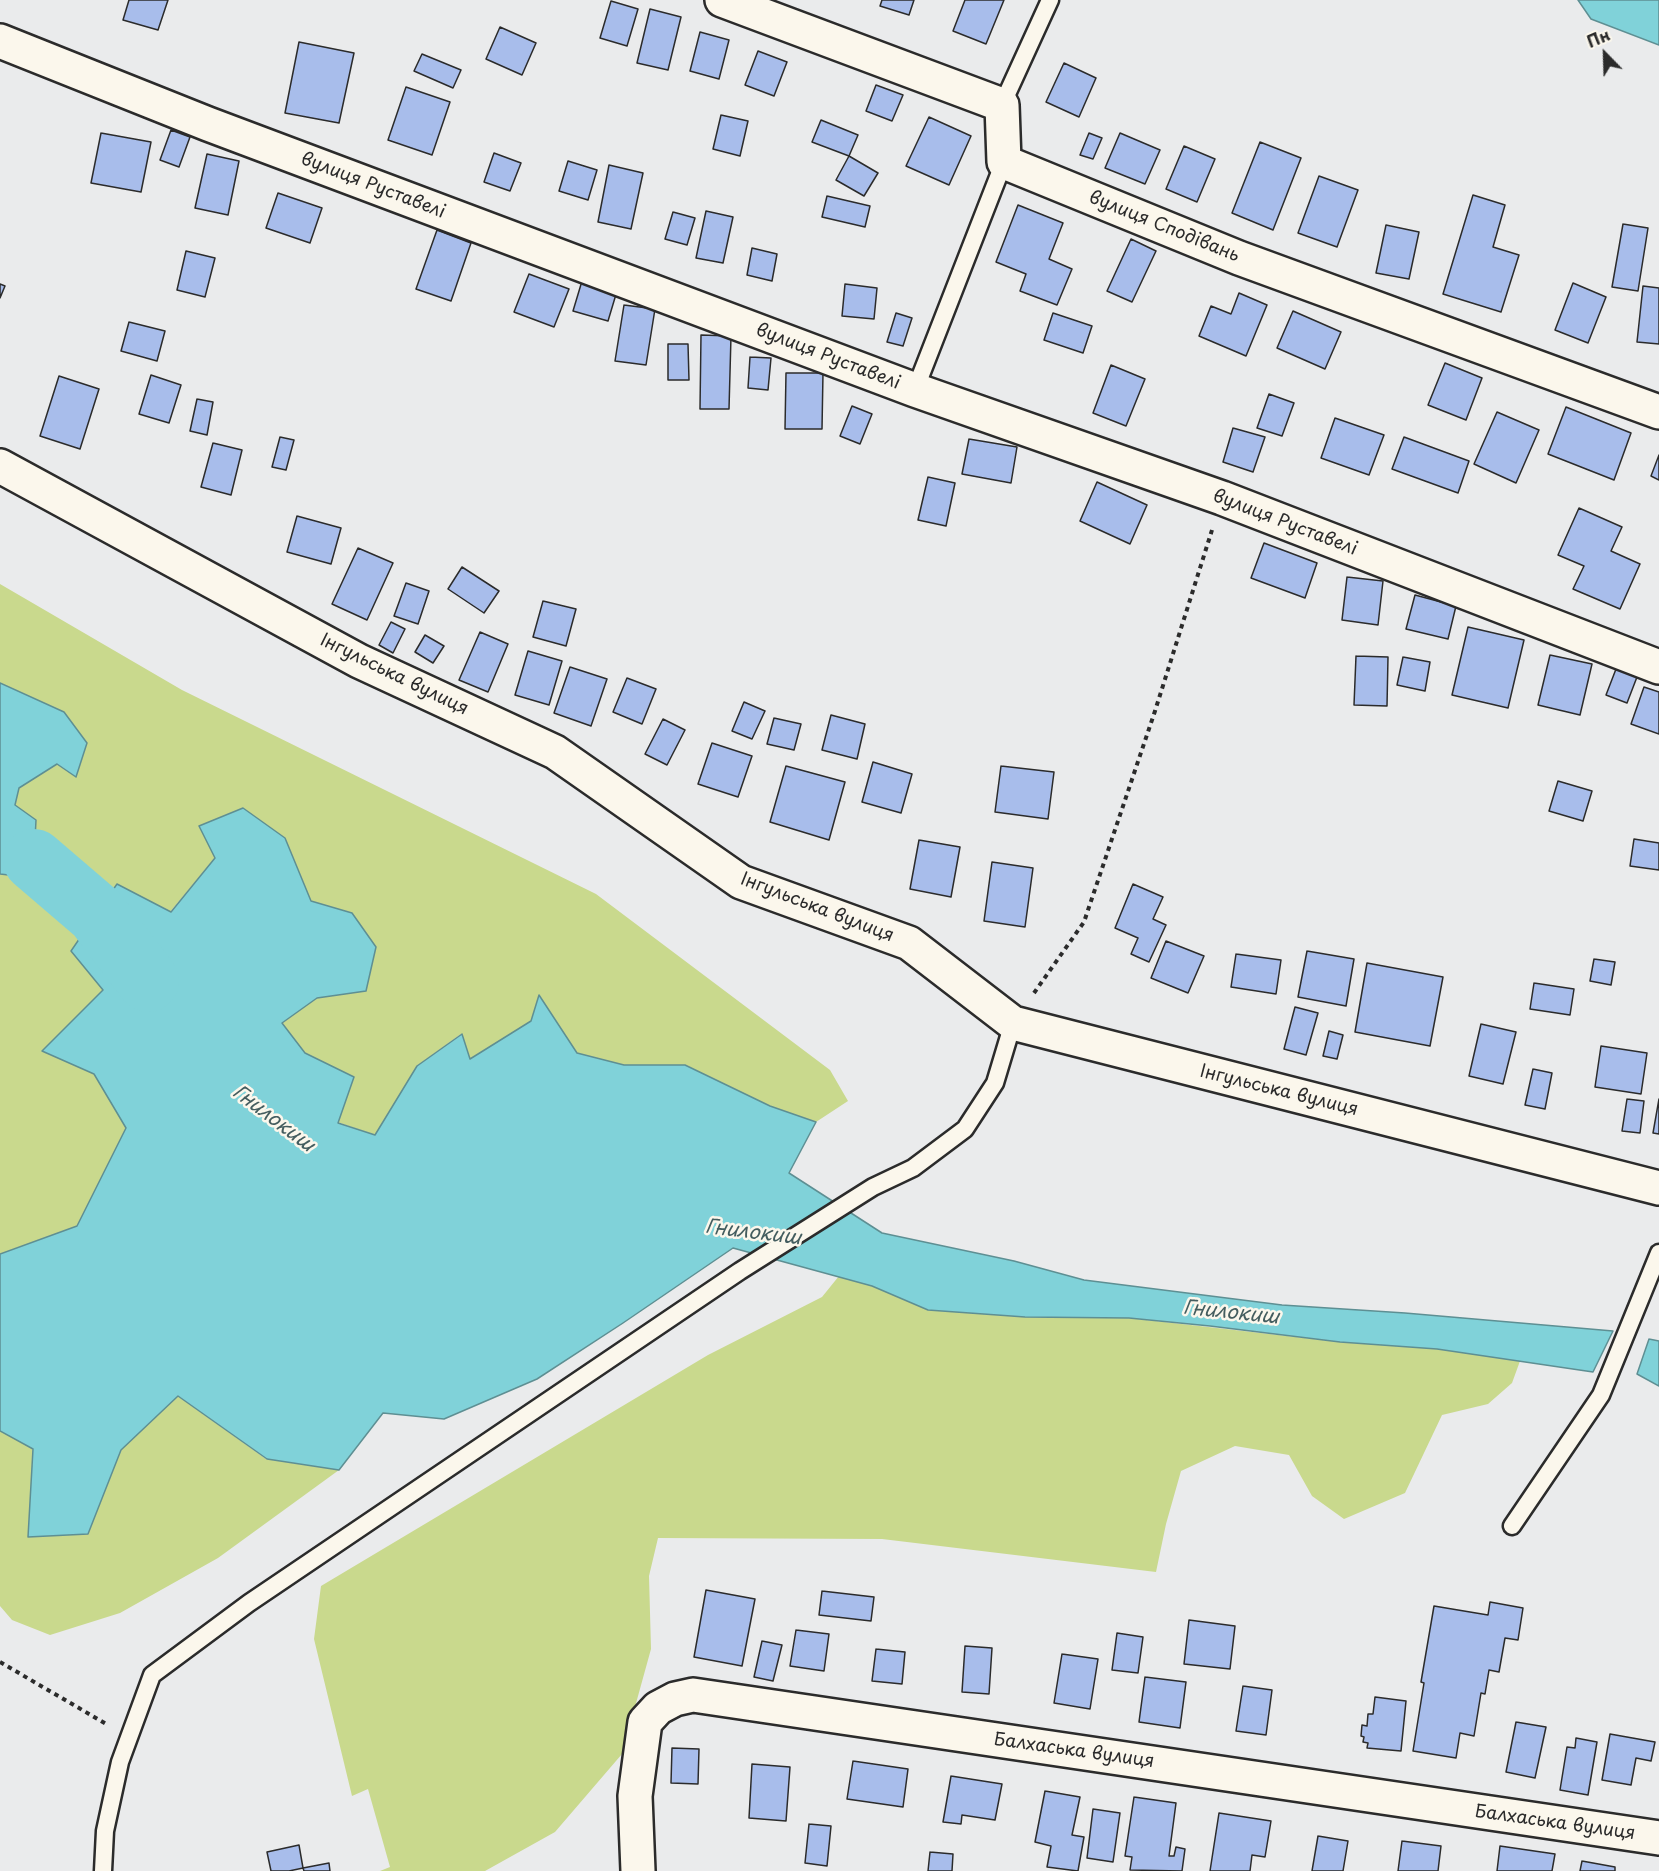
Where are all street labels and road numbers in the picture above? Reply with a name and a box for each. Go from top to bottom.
street label: вулиця Руставелі [298,148,448,224]
street label: вулиця Сподівань [1086,187,1242,267]
street label: вулиця Руставелі [753,319,903,395]
street label: вулиця Руставелі [1210,485,1360,561]
street label: Інгульська вулиця [316,630,472,720]
street label: Інгульська вулиця [737,869,897,947]
street label: Інгульська вулиця [1198,1061,1360,1121]
street label: Балхаська вулиця [992,1729,1156,1773]
street label: Балхаська вулиця [1473,1801,1637,1845]

